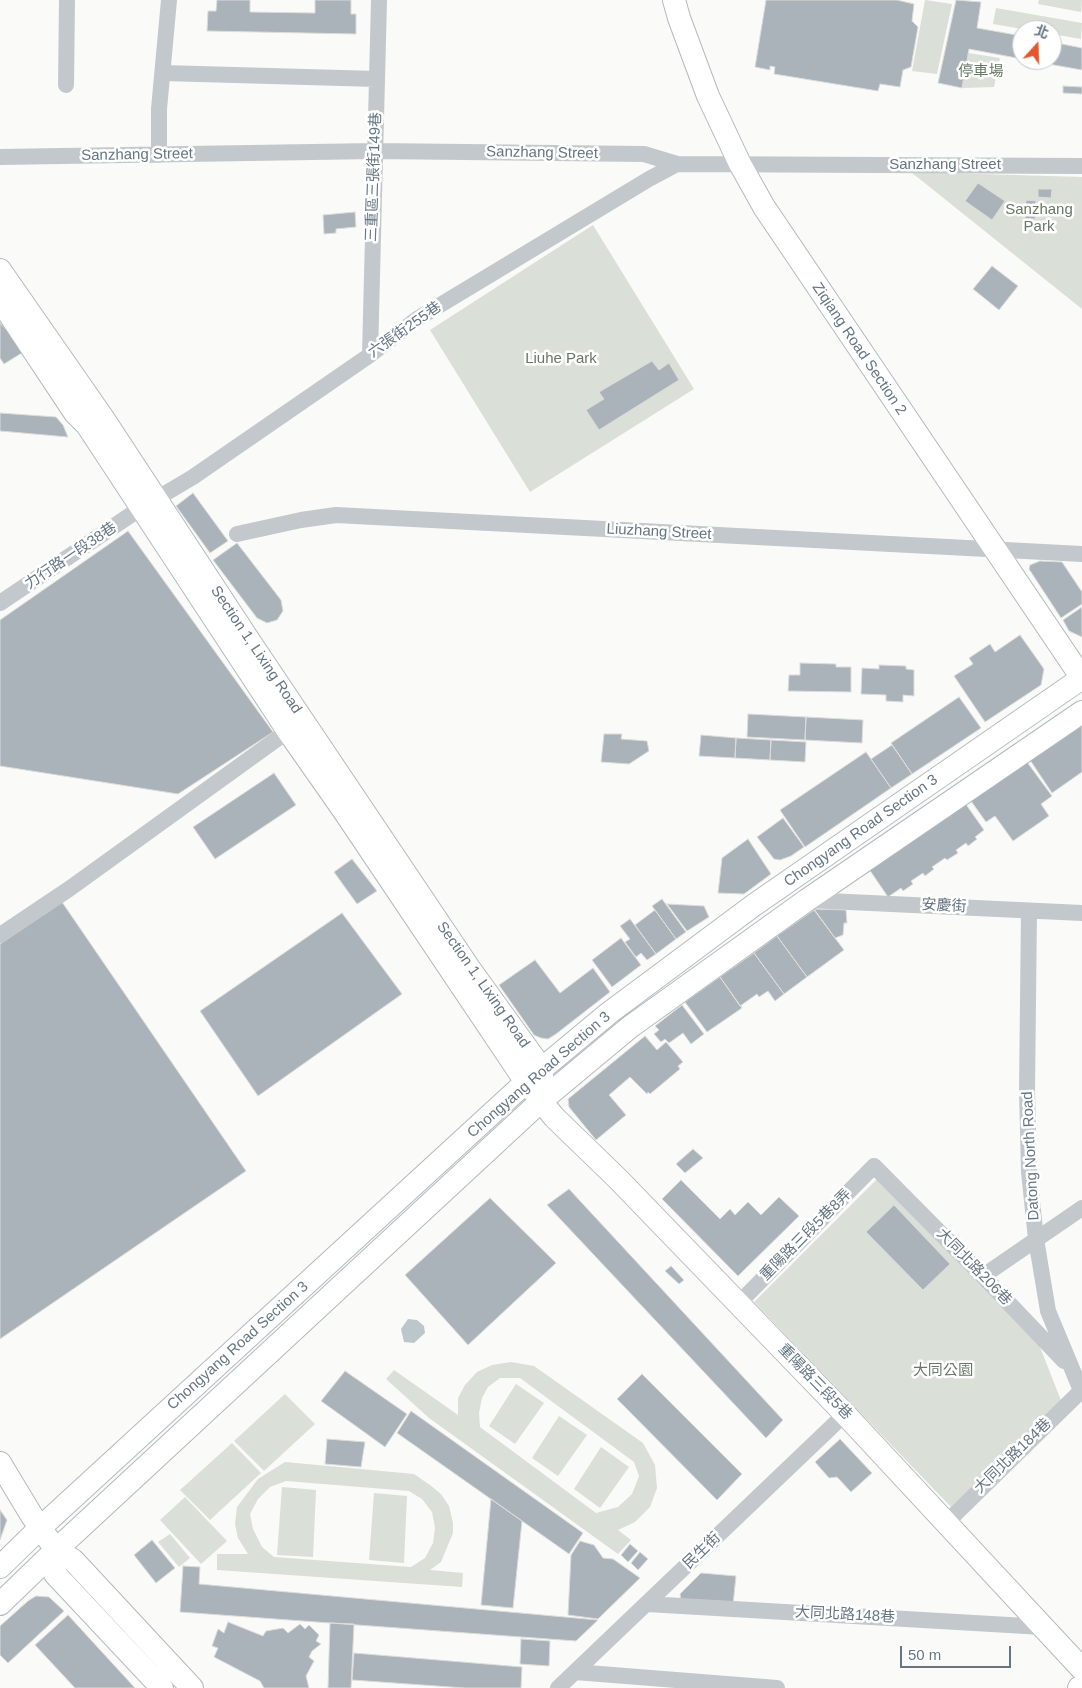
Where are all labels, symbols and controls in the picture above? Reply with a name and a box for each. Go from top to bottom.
north arrow [1012,20,1062,70]
text: 北 [1032,22,1051,42]
park label: 停車場 [959,63,1003,81]
street label: 三重區三張街149巷 [363,112,385,242]
street label: Sanzhang Street [486,143,598,163]
street label: Sanzhang Street [81,145,193,165]
street label: Sanzhang Street [889,156,1001,174]
park label: Sanzhang Park [1005,201,1073,236]
street label: Ziqiang Road Section 2 [808,279,910,419]
street label: 六張街255巷 [365,298,445,362]
park label: Liuhe Park [525,350,597,368]
street label: 力行路一段38巷 [22,519,120,593]
street label: Liuzhang Street [606,520,712,544]
street label: Section 1, Lixing Road [207,583,305,717]
street label: Chongyang Road Section 3 [781,771,941,891]
street label: 安慶街 [921,896,967,916]
street label: Section 1, Lixing Road [433,918,533,1052]
street label: Chongyang Road Section 3 [464,1008,614,1142]
street label: Datong North Road [1019,1091,1043,1221]
street label: 重陽路三段5巷8弄 [757,1186,855,1284]
street label: 大同北路206巷 [933,1225,1015,1309]
street label: Chongyang Road Section 3 [164,1278,312,1414]
street label: 重陽路三段5巷 [774,1340,856,1424]
park label: 大同公園 [913,1362,973,1380]
street label: 大同北路184巷 [971,1415,1055,1497]
street label: 民生街 [680,1529,724,1573]
street label: 大同北路148巷 [795,1603,895,1627]
scale bar [902,1636,1013,1668]
text: 50 m [908,1646,941,1663]

